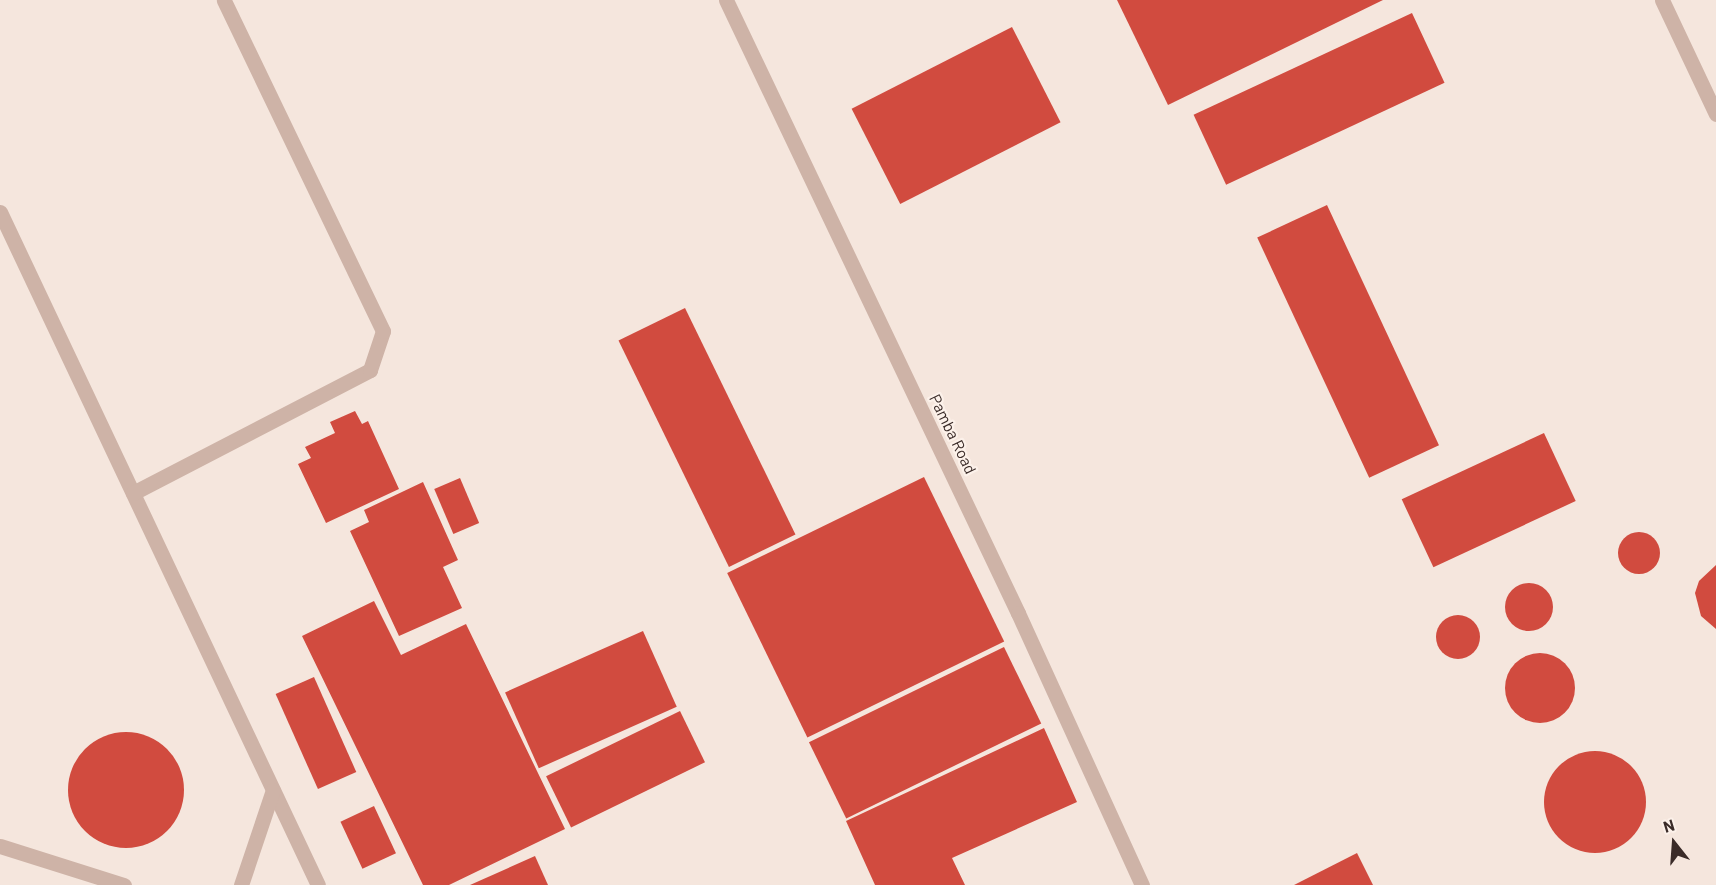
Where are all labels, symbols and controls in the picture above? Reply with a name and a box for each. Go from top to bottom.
street label: Pamba Road [925,391,981,477]
north arrow [1644,813,1704,873]
text: N [1661,815,1676,836]

